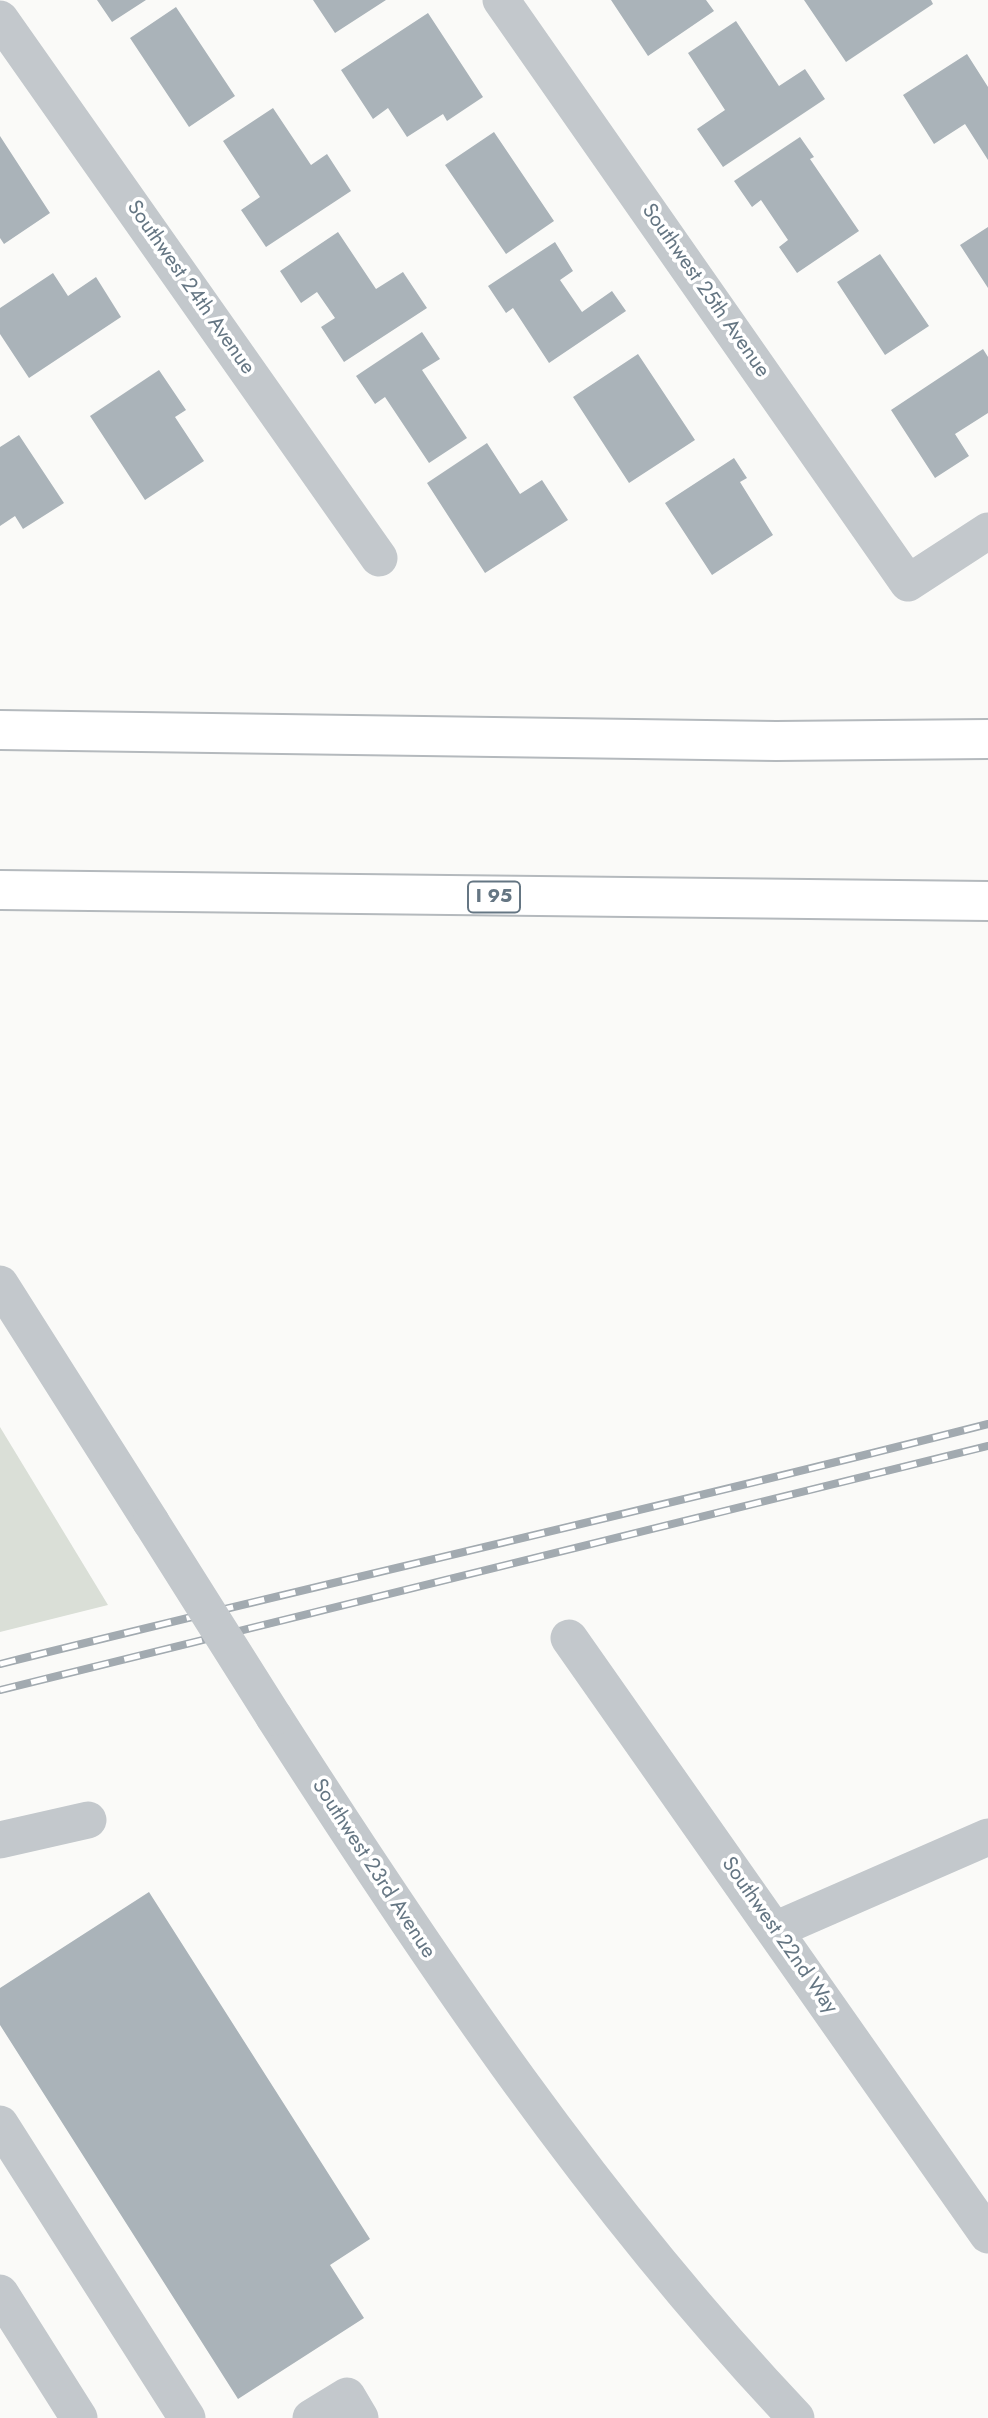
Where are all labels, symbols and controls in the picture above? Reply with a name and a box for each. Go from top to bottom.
street label: Southwest 24th Avenue [120,196,260,380]
street label: Southwest 25th Avenue [636,199,774,383]
road number: I 95 [468,882,520,912]
street label: Southwest 23rd Avenue [306,1775,440,1963]
street label: Southwest 22nd Way [715,1853,843,2019]

